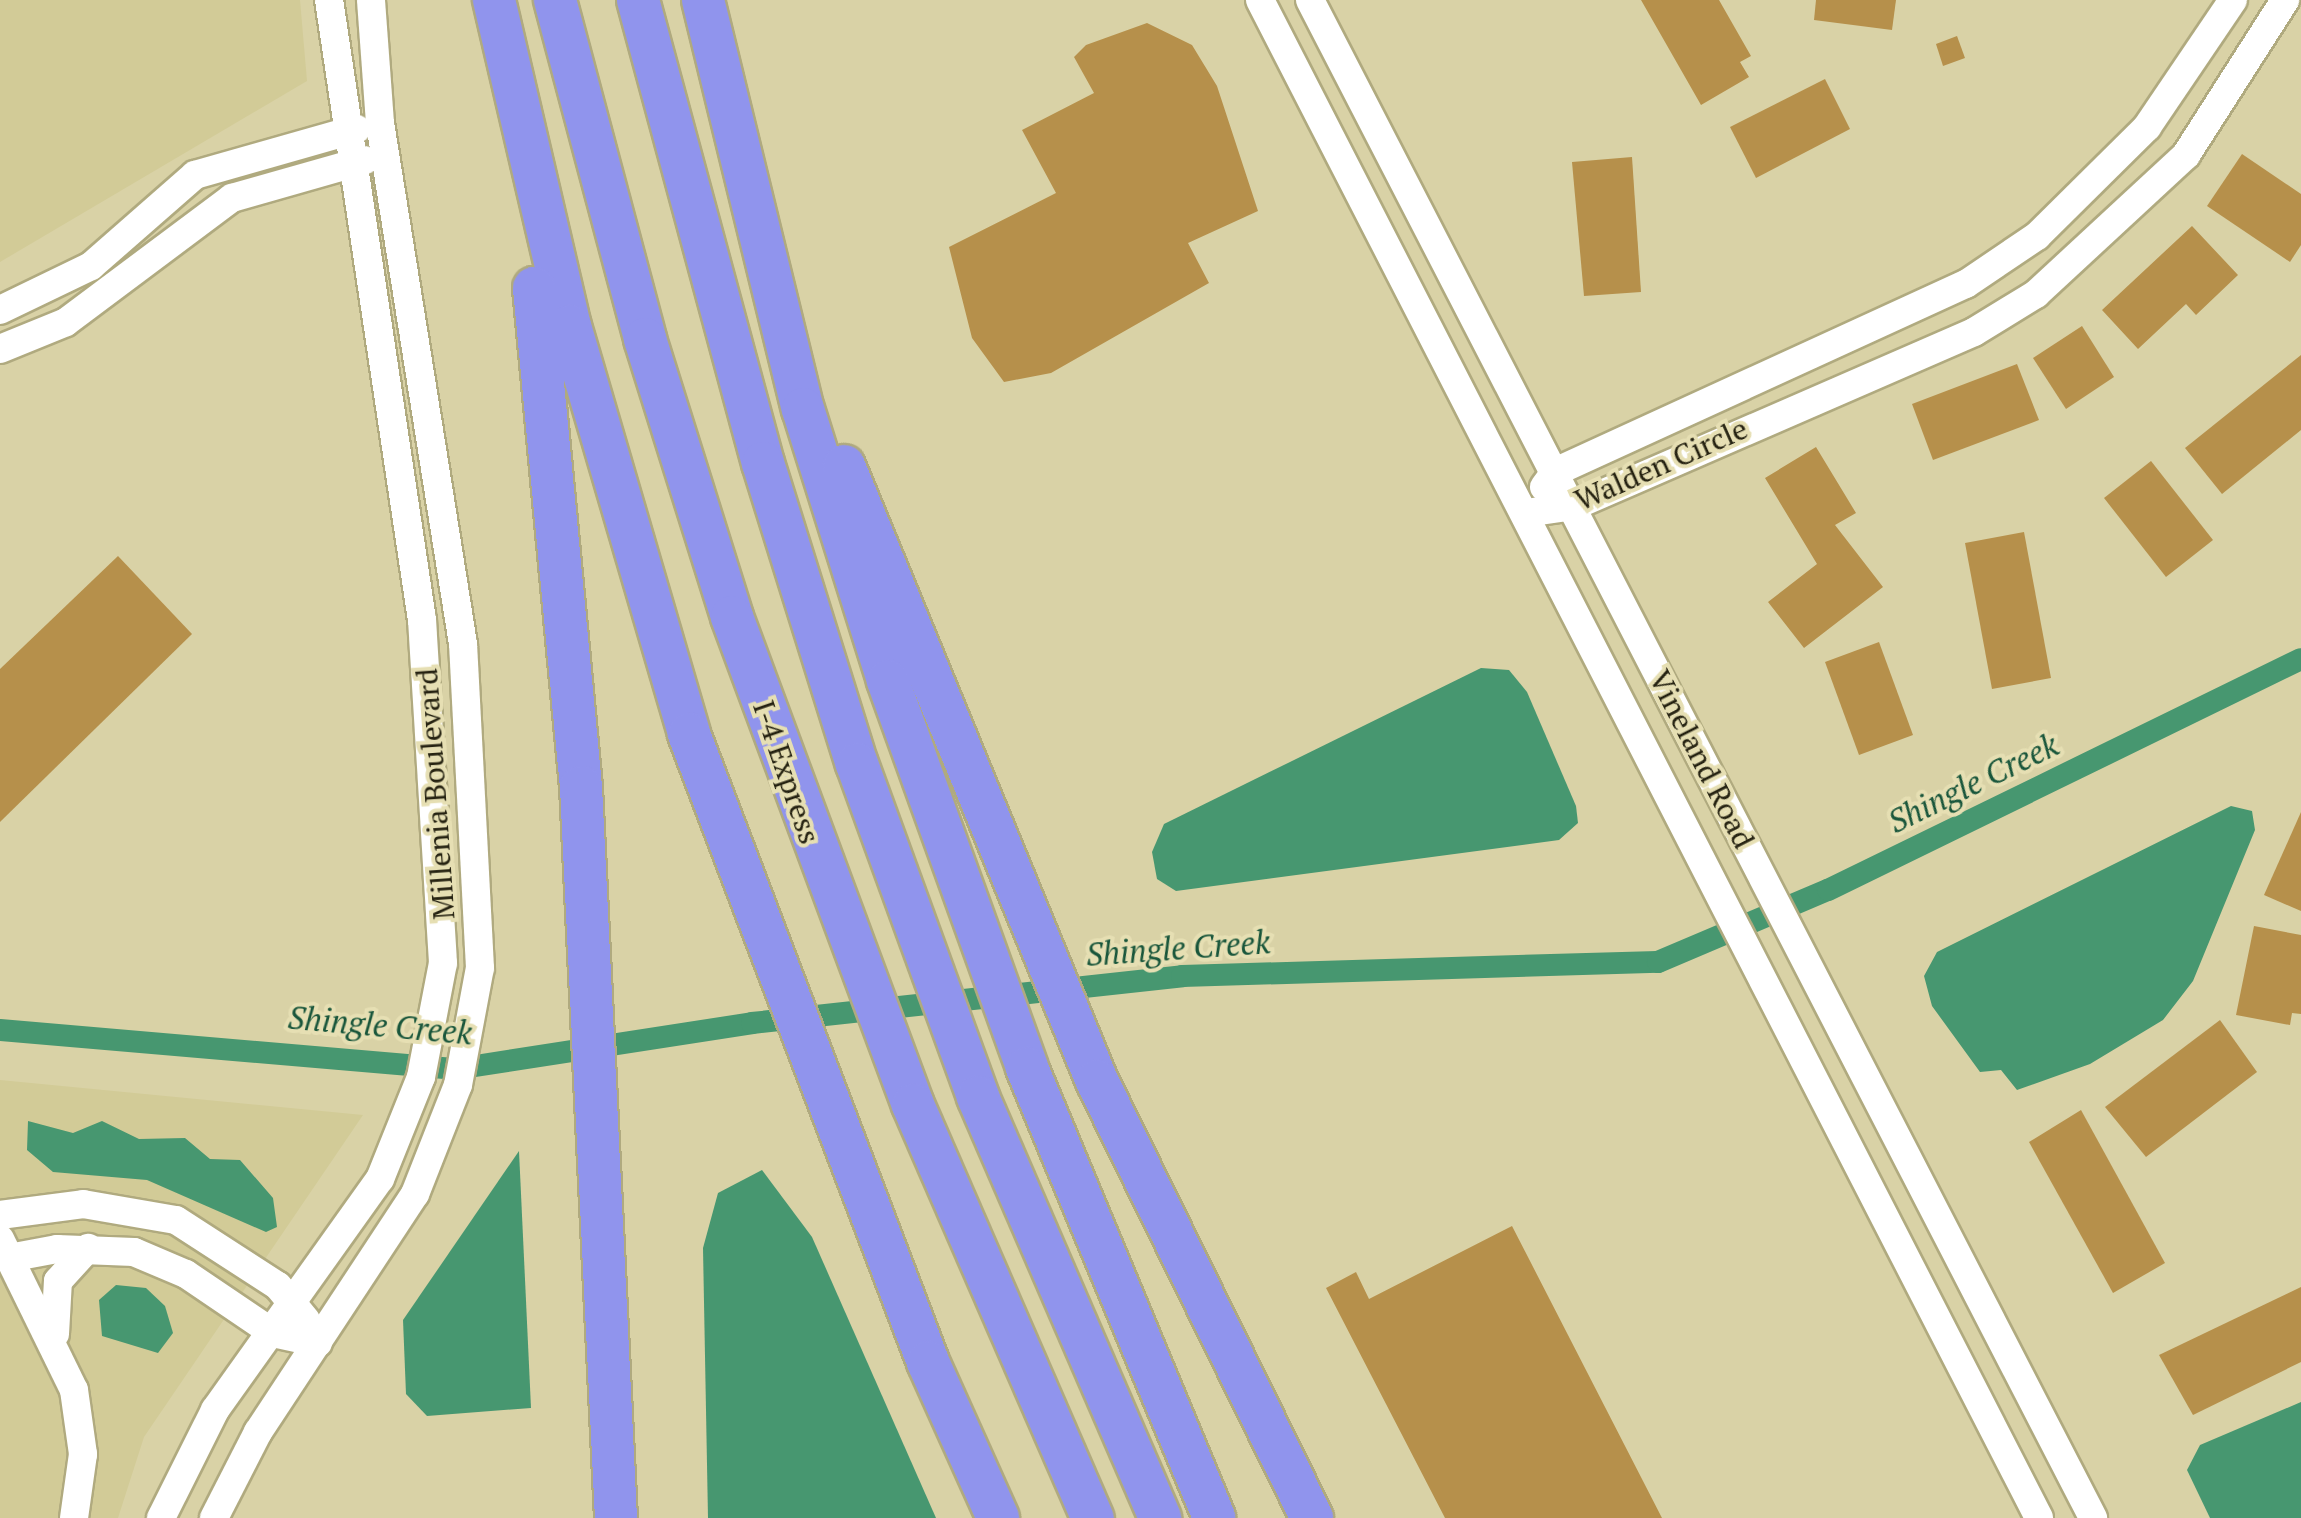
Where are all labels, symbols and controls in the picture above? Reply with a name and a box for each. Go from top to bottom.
street label: Walden Circle [1569,410,1753,518]
street label: Vineland Road [1642,664,1762,854]
street label: Millenia Boulevard [408,667,462,921]
street label: I-4 Express [746,696,828,848]
water label: Shingle Creek [1882,725,2064,841]
water label: Shingle Creek [1085,922,1271,974]
water label: Shingle Creek [286,998,474,1052]

